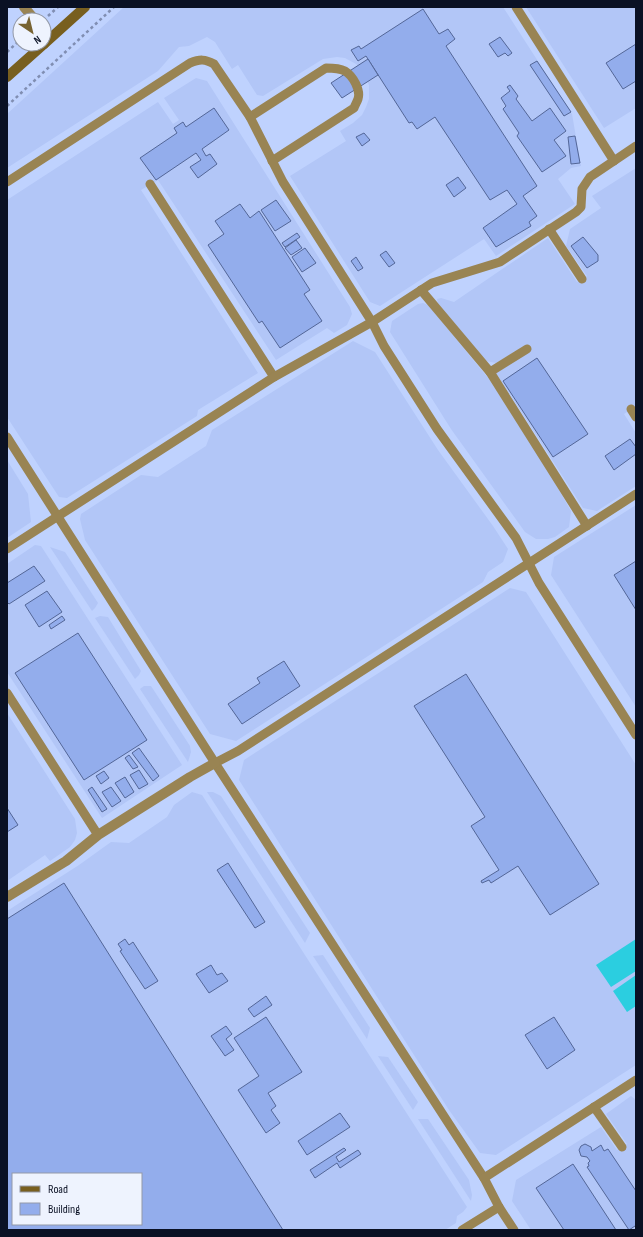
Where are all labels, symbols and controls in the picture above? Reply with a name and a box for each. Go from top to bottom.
north arrow [12,12,52,52]
text: N [31,33,44,47]
legend [12,1173,142,1225]
text: Road [48,1182,68,1197]
text: Building [48,1202,80,1217]

